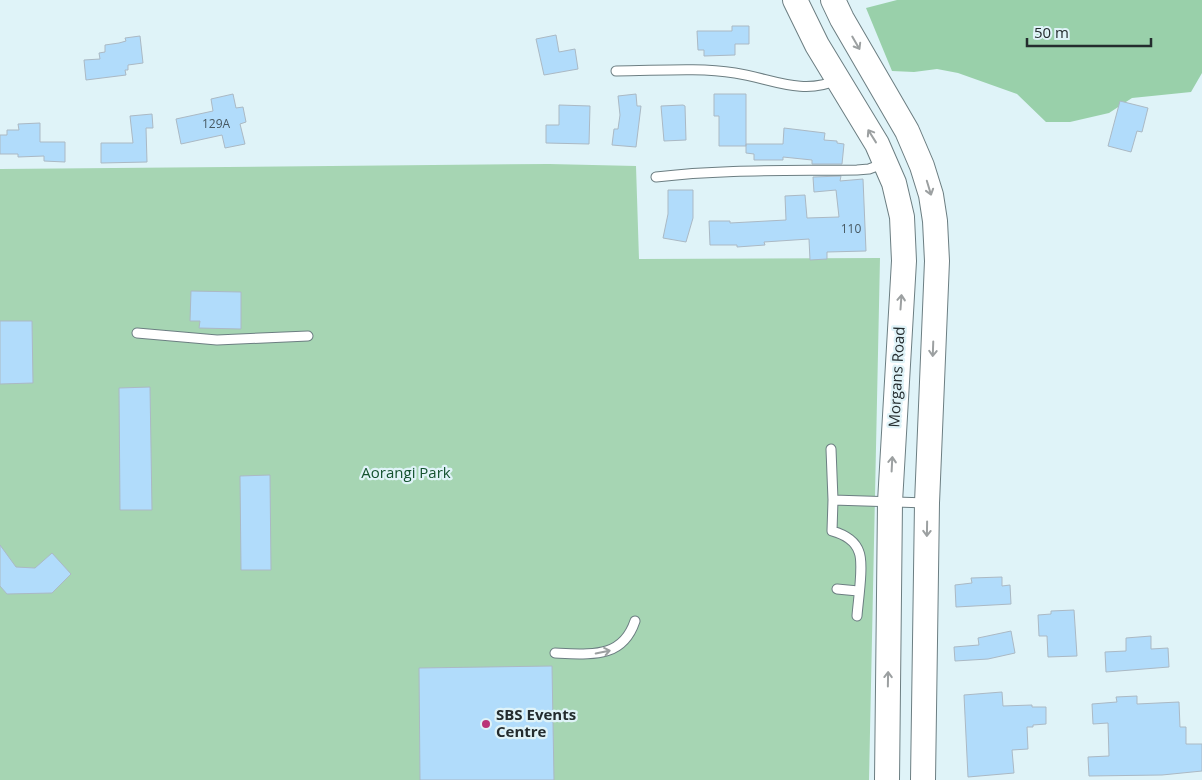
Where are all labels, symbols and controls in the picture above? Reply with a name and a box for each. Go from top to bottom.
scale bar [1027,15,1151,47]
text: 50 m [1034,22,1069,42]
one-way arrow [851,36,861,51]
house number: 129A [202,115,230,132]
one-way arrow [866,130,876,144]
one-way arrow [924,179,934,195]
house number: 110 [841,220,861,237]
one-way arrow [896,294,906,310]
street label: Morgans Road [883,326,909,428]
one-way arrow [929,341,938,357]
one-way arrow [888,456,897,472]
park label: Aorangi Park [361,462,451,482]
one-way arrow [922,521,932,537]
one-way arrow [594,646,610,656]
one-way arrow [883,671,892,687]
place label: SBS Events Centre [496,704,576,741]
marker: SBS Events Centre [480,718,492,730]

